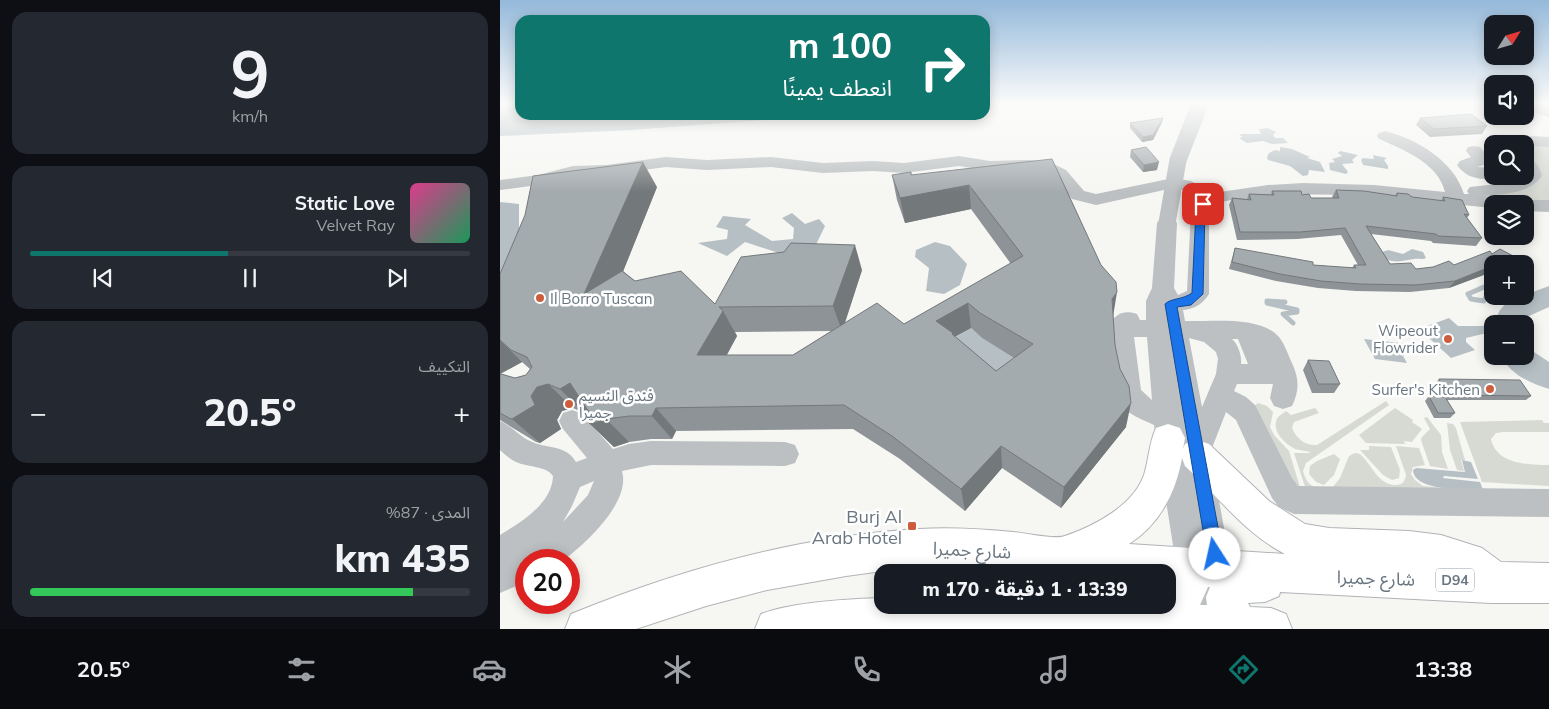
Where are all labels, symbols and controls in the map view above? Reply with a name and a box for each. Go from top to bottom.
north arrow [1484,15,1534,65]
map controls [1484,15,1534,365]
text: 100 m [788,23,892,67]
text: 9 [231,33,270,114]
icon: right [910,35,975,100]
text: انعطف يمينًا [782,74,892,102]
button: sound [1484,75,1534,125]
text: km/h [232,106,268,126]
button: search [1484,135,1534,185]
pin [1182,183,1224,225]
icon: arrive [1189,190,1217,218]
text: Static Love [295,191,395,215]
button: layers [1484,195,1534,245]
text: Velvet Ray [316,215,395,235]
button: + [1484,255,1534,305]
icon: previous [89,264,117,292]
icon: pause [236,264,264,292]
icon: next [383,264,411,292]
place label: Il Borro Tuscan [550,289,653,308]
marker: Il Borro Tuscan [534,292,546,304]
button: − [1484,315,1534,365]
place label: Wipeout Flowrider [1373,321,1439,357]
marker: Wipeout Flowrider [1442,333,1454,345]
text: التكييف [418,356,470,376]
place label: Surfer's Kitchen [1372,380,1480,399]
marker: Surfer's Kitchen [1484,383,1496,395]
place label: فندق النسيم جميرا [579,386,654,422]
text: 20.5° [204,388,296,436]
text: − [30,395,47,430]
text: + [453,395,470,430]
marker: فندق النسيم جميرا [563,398,575,410]
text: المدى · 87% [386,502,470,522]
place label: Burj Al Arab Hotel [812,505,902,549]
marker: Burj Al Arab Hotel [906,520,918,532]
position arrow [1188,527,1240,579]
text: 435 km [334,534,470,582]
street label: شارع جميرا [932,536,1012,567]
speed limit sign: 20 [515,549,580,614]
street label: شارع جميرا [1336,565,1416,594]
road number: D94 [1436,568,1474,592]
text: 13:39 · 1 دقيقة · 170 m [922,577,1128,601]
icon: filters [284,652,319,687]
icon: car [472,652,507,687]
icon: climate [660,652,695,687]
icon: phone [849,652,884,687]
icon: music [1037,652,1072,687]
icon: directions [1226,652,1261,687]
text: 20.5° [77,655,130,683]
text: 13:38 [1414,655,1472,683]

